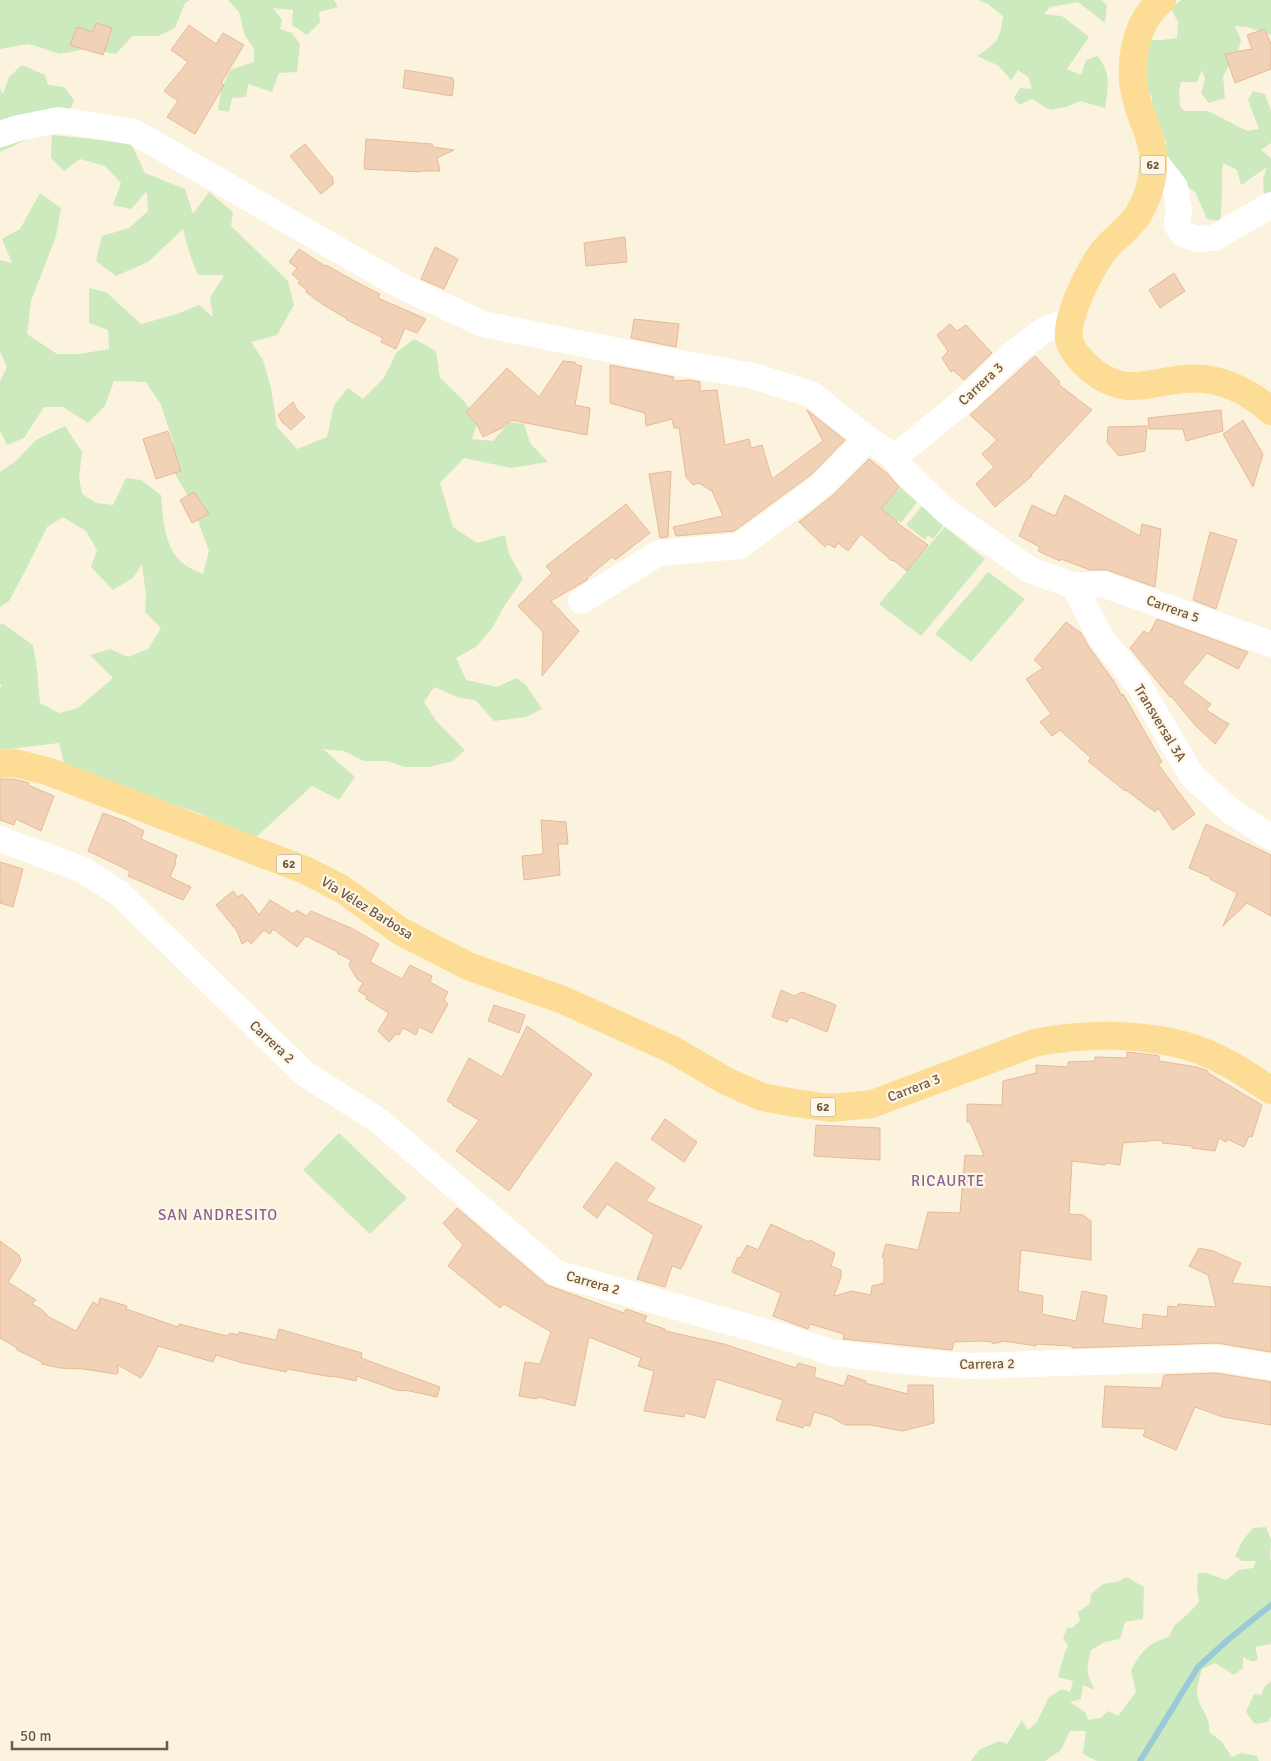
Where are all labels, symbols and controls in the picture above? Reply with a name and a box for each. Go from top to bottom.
road number: 62 [1140,156,1166,174]
street label: Carrera 3 [955,359,1007,409]
street label: Carrera 5 [1144,592,1202,626]
street label: Transversal 3A [1130,681,1190,765]
road number: 62 [276,854,302,874]
street label: Vía Vélez Barbosa [318,873,416,943]
street label: Carrera 2 [246,1017,298,1067]
street label: Carrera 3 [885,1070,943,1106]
road number: 62 [810,1098,836,1116]
district label: RICAURTE [911,1172,985,1190]
district label: SAN ANDRESITO [158,1206,278,1224]
street label: Carrera 2 [564,1267,622,1299]
street label: Carrera 2 [959,1355,1015,1373]
scale bar [12,1718,168,1750]
text: 50 m [20,1727,51,1745]

